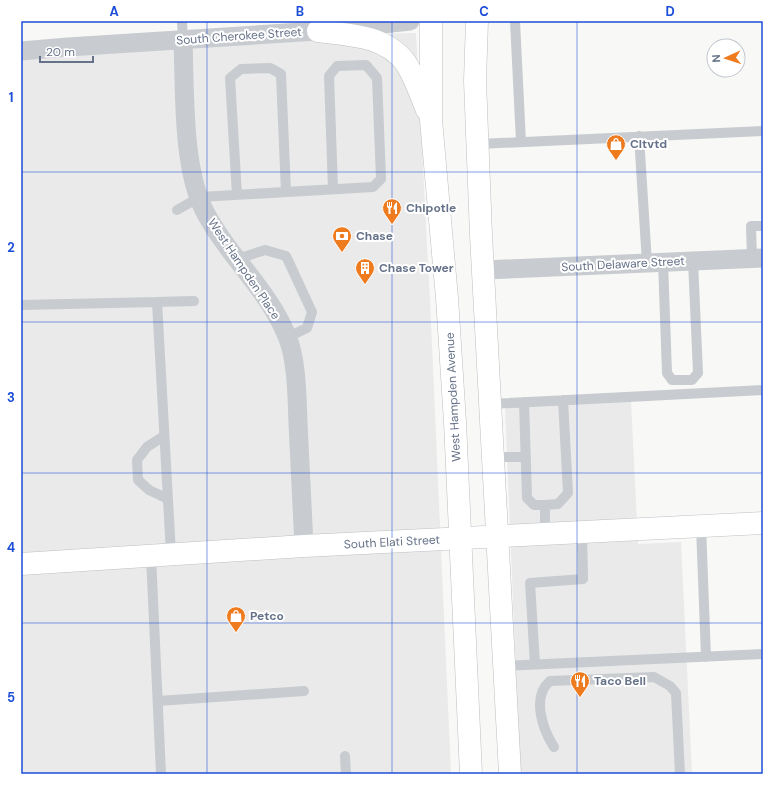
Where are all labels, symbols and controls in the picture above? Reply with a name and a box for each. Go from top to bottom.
text: A [109,3,119,20]
text: B [296,3,304,20]
text: C [479,3,489,20]
text: D [665,3,675,20]
street label: South Cherokee Street [176,24,303,48]
scale bar [40,38,93,64]
north arrow [706,38,746,78]
text: 20 m [46,44,75,60]
text: N [709,54,723,63]
text: 1 [9,89,13,106]
shop icon: Cltvtd [605,133,627,161]
place label: Cltvtd [630,136,667,152]
restaurant icon: Chipotle [381,197,403,225]
place label: Chipotle [406,200,456,216]
street label: West Hampden Place [204,215,284,323]
bank icon: Chase [331,225,353,253]
place label: Chase [356,228,393,244]
text: 2 [7,239,15,256]
street label: South Delaware Street [561,253,685,275]
building icon: Chase Tower [354,257,376,285]
place label: Chase Tower [379,260,454,276]
street label: West Hampden Avenue [442,332,464,462]
text: 3 [7,389,15,406]
street label: South Elati Street [343,531,441,553]
text: 4 [7,539,15,556]
shop icon: Petco [225,605,247,633]
place label: Petco [250,608,284,624]
restaurant icon: Taco Bell [569,670,591,698]
place label: Taco Bell [594,673,646,689]
text: 5 [7,689,15,706]

